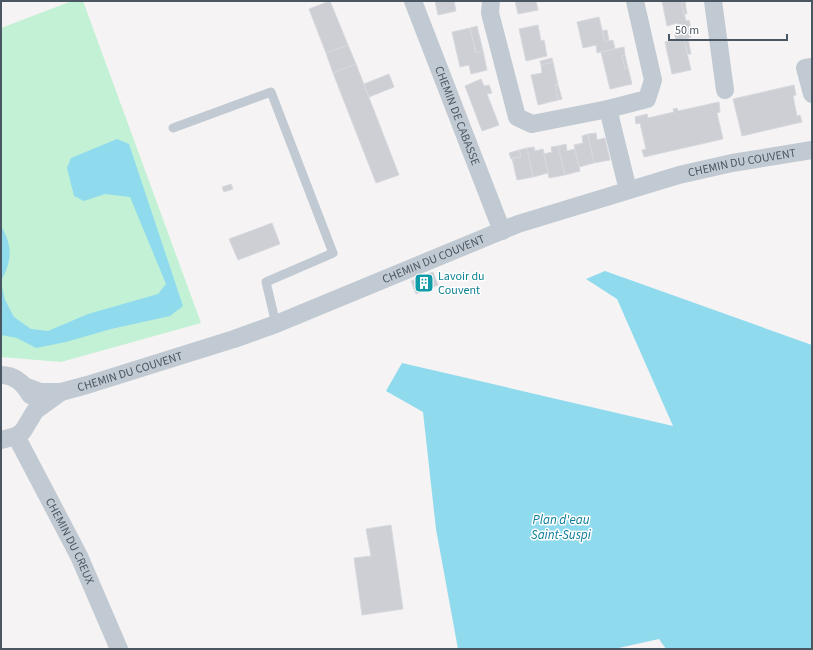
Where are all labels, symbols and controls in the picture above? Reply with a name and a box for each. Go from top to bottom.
scale bar [669,16,787,42]
text: 50 m [675,22,699,39]
street label: CHEMIN DE CABASSE [430,64,484,168]
street label: CHEMIN DU COUVENT [686,145,798,182]
street label: CHEMIN DU COUVENT [380,230,488,288]
place label: Lavoir du Couvent [438,268,485,299]
building icon: Lavoir du Couvent [413,272,435,294]
street label: CHEMIN DU COUVENT [75,347,185,396]
street label: CHEMIN DU CREUX [41,495,98,587]
water label: Plan d'eau Saint-Suspi [531,511,592,544]

